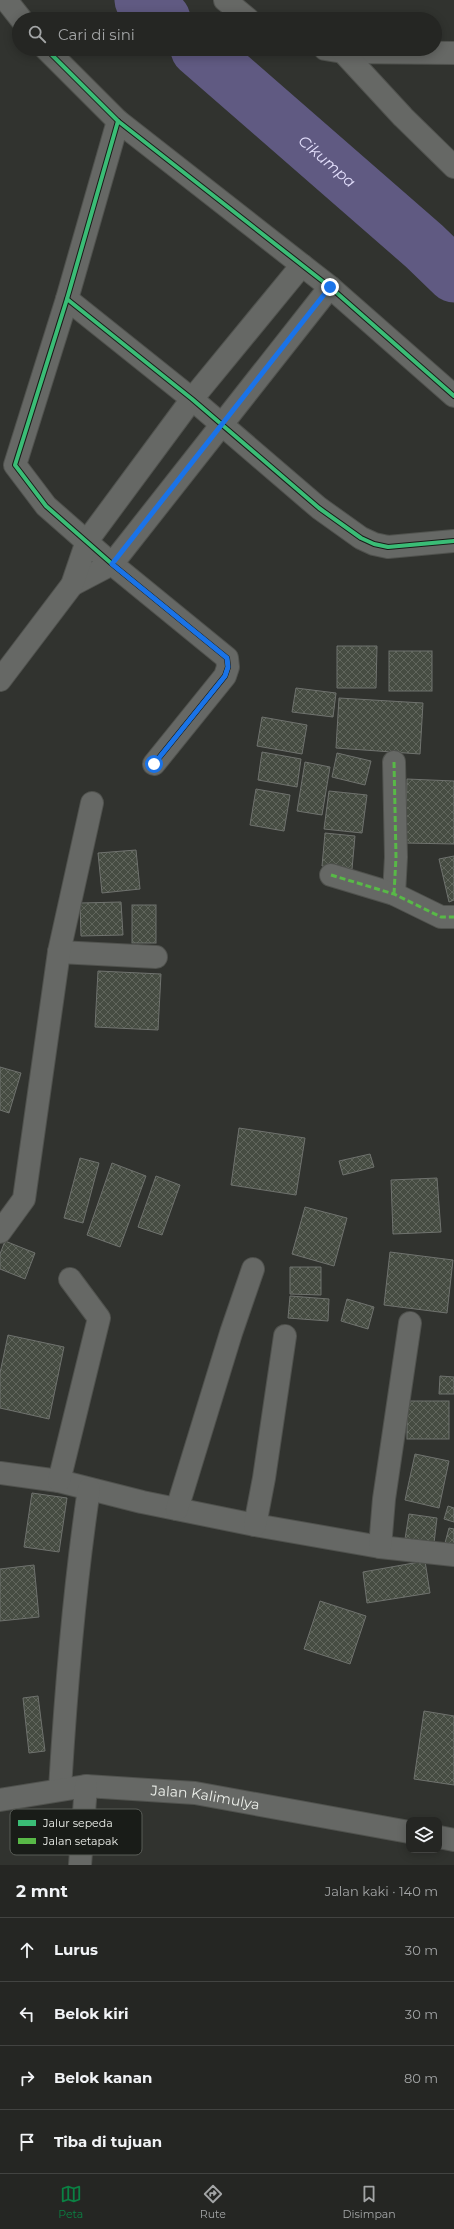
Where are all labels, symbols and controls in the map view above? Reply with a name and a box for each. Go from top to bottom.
search box [12,12,442,56]
icon: search [26,23,48,45]
text: Cari di sini [58,25,135,44]
water label: Cikumpa [295,131,360,191]
route end [321,278,339,296]
route start [145,755,163,773]
street label: Jalan Kalimulya [149,1781,261,1814]
legend [10,1809,142,1855]
text: Jalur sepeda [42,1816,113,1830]
map controls [406,1817,442,1853]
button: layers [406,1817,442,1853]
text: Jalan setapak [42,1834,118,1848]
text: 2 mnt [16,1881,68,1901]
text: Jalan kaki · 140 m [325,1883,438,1899]
icon: ahead [16,1939,38,1961]
text: Lurus [54,1940,98,1959]
text: 30 m [405,1942,438,1958]
icon: left [16,2003,38,2025]
text: Belok kiri [54,2004,129,2023]
text: 30 m [405,2006,438,2022]
icon: right [16,2067,38,2089]
text: Belok kanan [54,2068,152,2087]
text: 80 m [404,2070,438,2086]
icon: arrive [16,2131,38,2153]
text: Tiba di tujuan [54,2132,162,2151]
tab: Peta [58,2183,83,2221]
tab: Rute [200,2183,226,2221]
tab: Disimpan [342,2183,396,2221]

